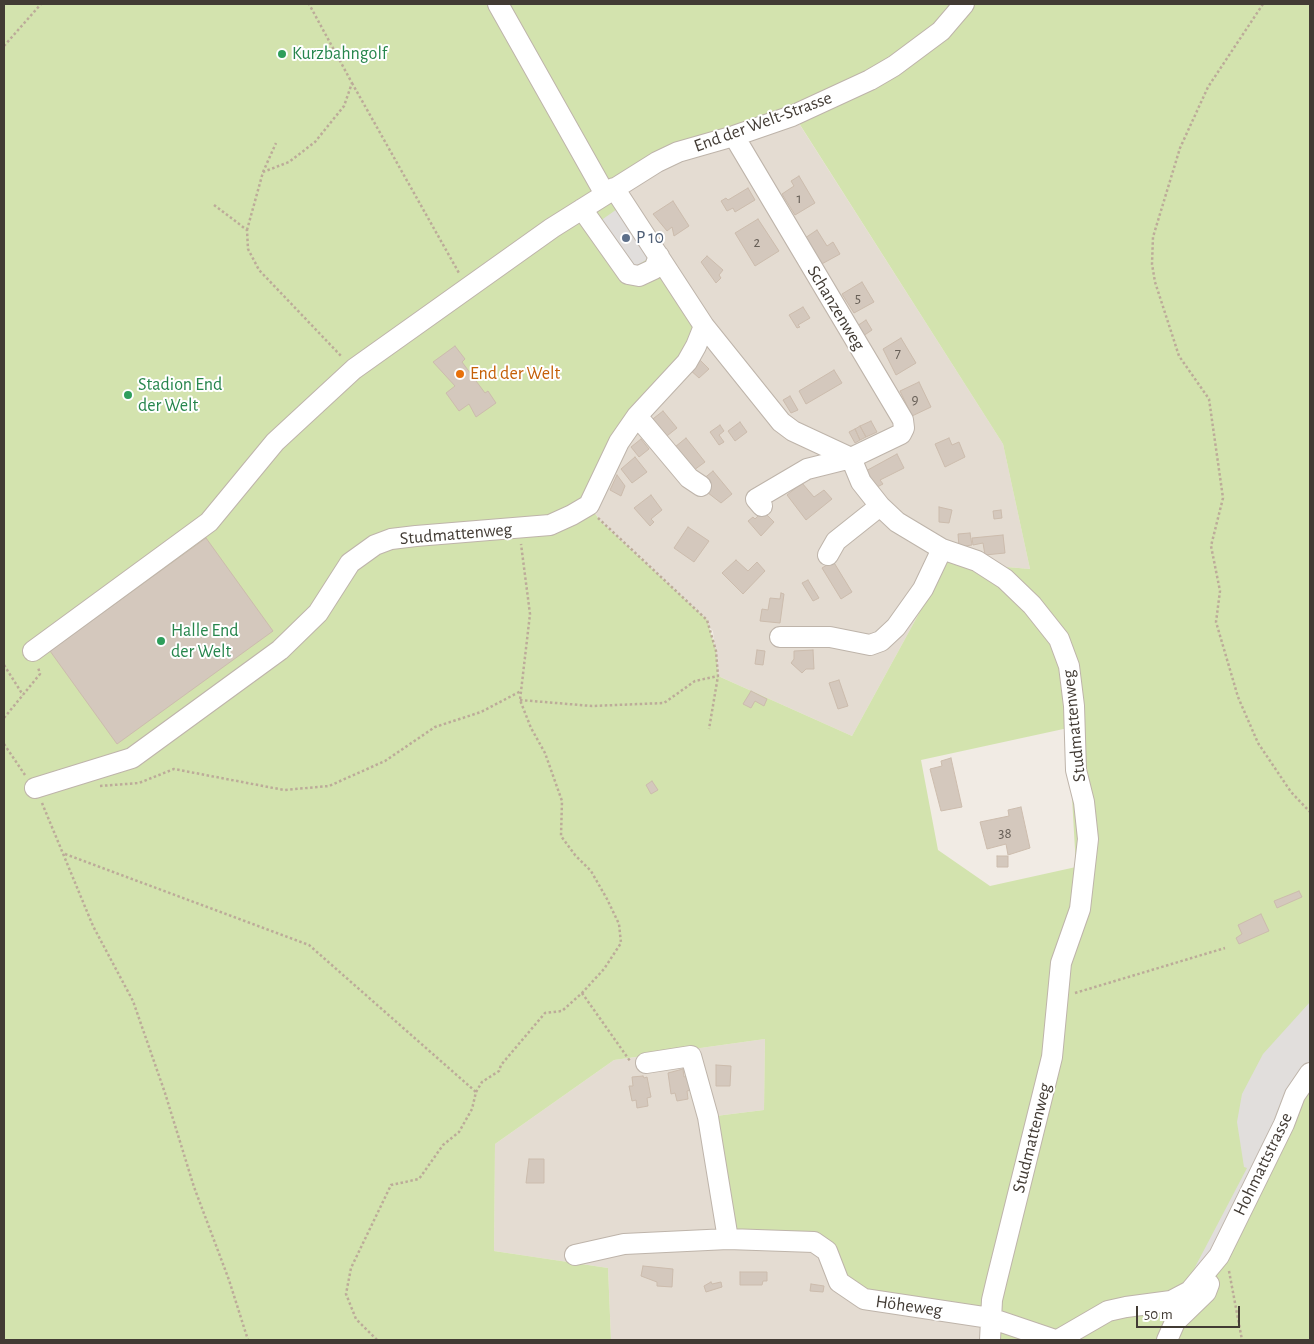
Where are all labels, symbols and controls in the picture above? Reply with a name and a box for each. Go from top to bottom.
place label: Kurzbahngolf [292,43,387,65]
marker: Kurzbahngolf [276,48,288,60]
street label: End der Welt-Strasse [691,87,835,157]
house number: 1 [796,189,802,207]
place label: P 10 [636,227,664,249]
marker: P 10 [620,232,632,244]
house number: 2 [754,233,760,251]
street label: Schanzenweg [802,262,870,354]
house number: 5 [855,289,861,307]
house number: 7 [895,344,901,362]
place label: End der Welt [470,363,560,385]
marker: End der Welt [454,368,466,380]
place label: Stadion End der Welt [138,374,222,416]
marker: Stadion End der Welt [122,389,134,401]
house number: 9 [911,390,919,408]
street label: Studmattenweg [399,518,513,550]
place label: Halle End der Welt [171,620,239,662]
marker: Halle End der Welt [155,635,167,647]
street label: Studmattenweg [1057,669,1091,783]
house number: 38 [998,824,1012,842]
street label: Studmattenweg [1008,1081,1056,1195]
street label: Hohmattstrasse [1229,1109,1297,1219]
street label: Höheweg [874,1291,944,1321]
scale bar [1139,1296,1243,1328]
text: 50 m [1144,1307,1173,1322]

